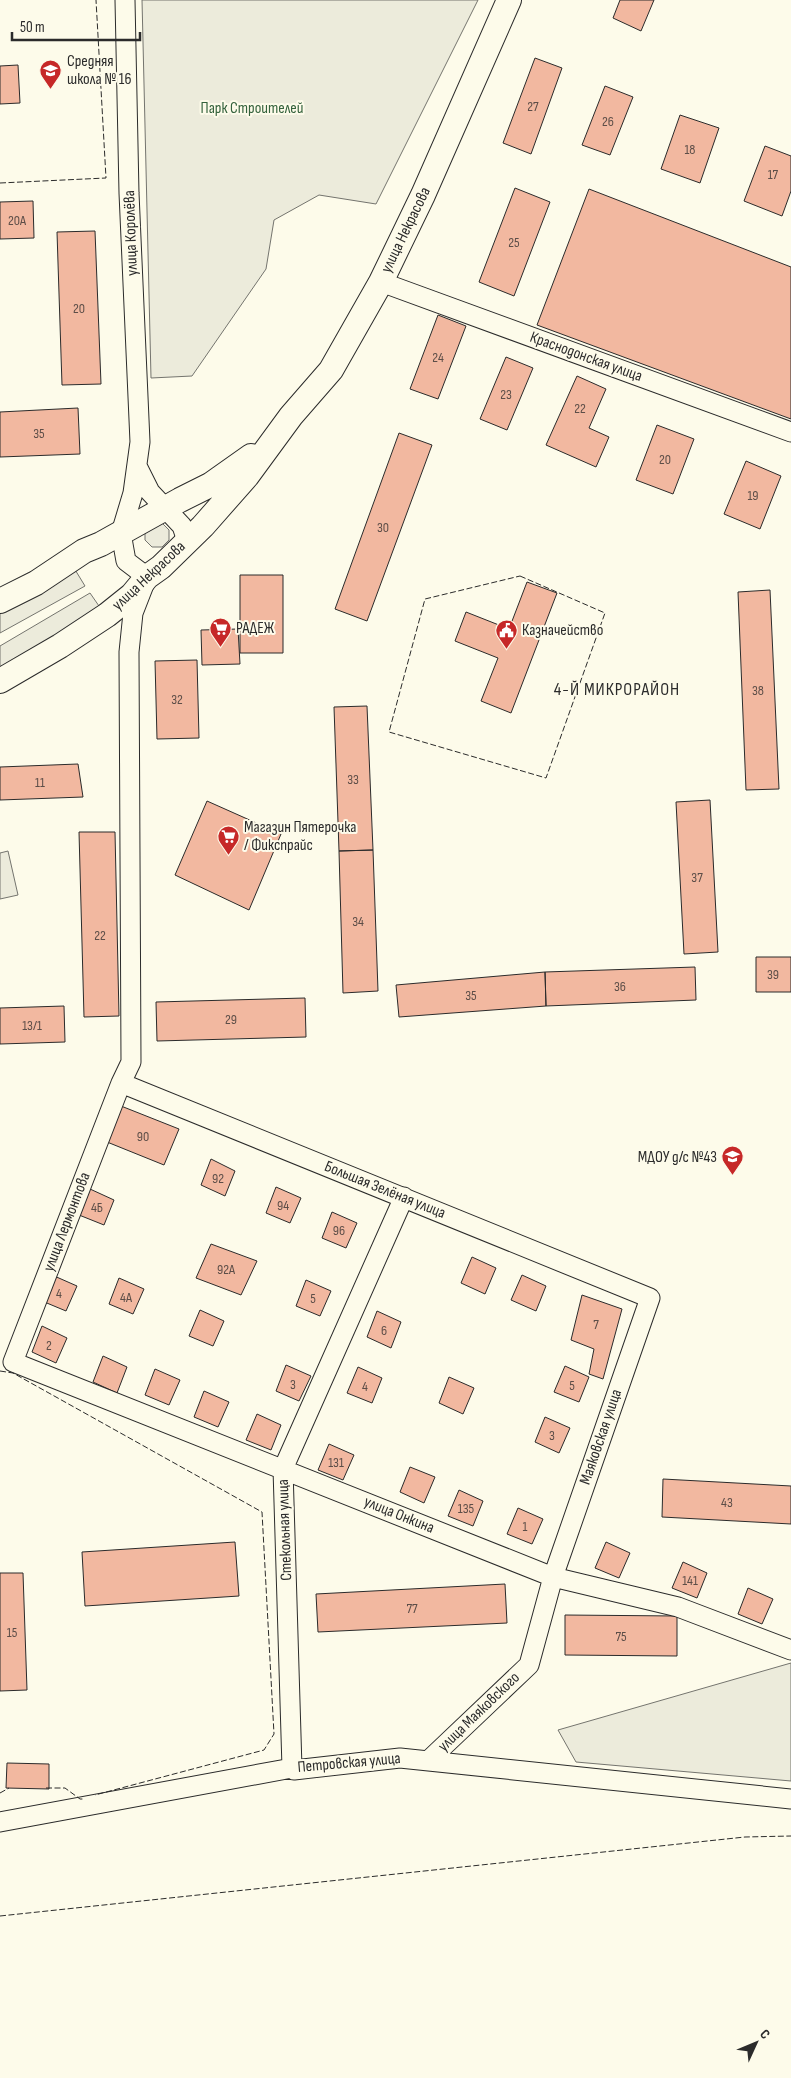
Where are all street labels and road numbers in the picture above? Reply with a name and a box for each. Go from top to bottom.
street label: улица Некрасова [377,184,435,276]
street label: улица Королёва [120,190,142,276]
street label: Краснодонская улица [527,328,645,386]
street label: улица Некрасова [109,537,189,615]
street label: Большая Зелёная улица [322,1157,448,1223]
street label: улица Лермонтова [39,1170,95,1274]
street label: Маяковская улица [576,1387,626,1487]
street label: Стекольная улица [274,1479,296,1581]
street label: улица Онкина [361,1492,437,1538]
street label: улица Маяковского [434,1668,524,1756]
street label: Петровская улица [297,1749,401,1777]

